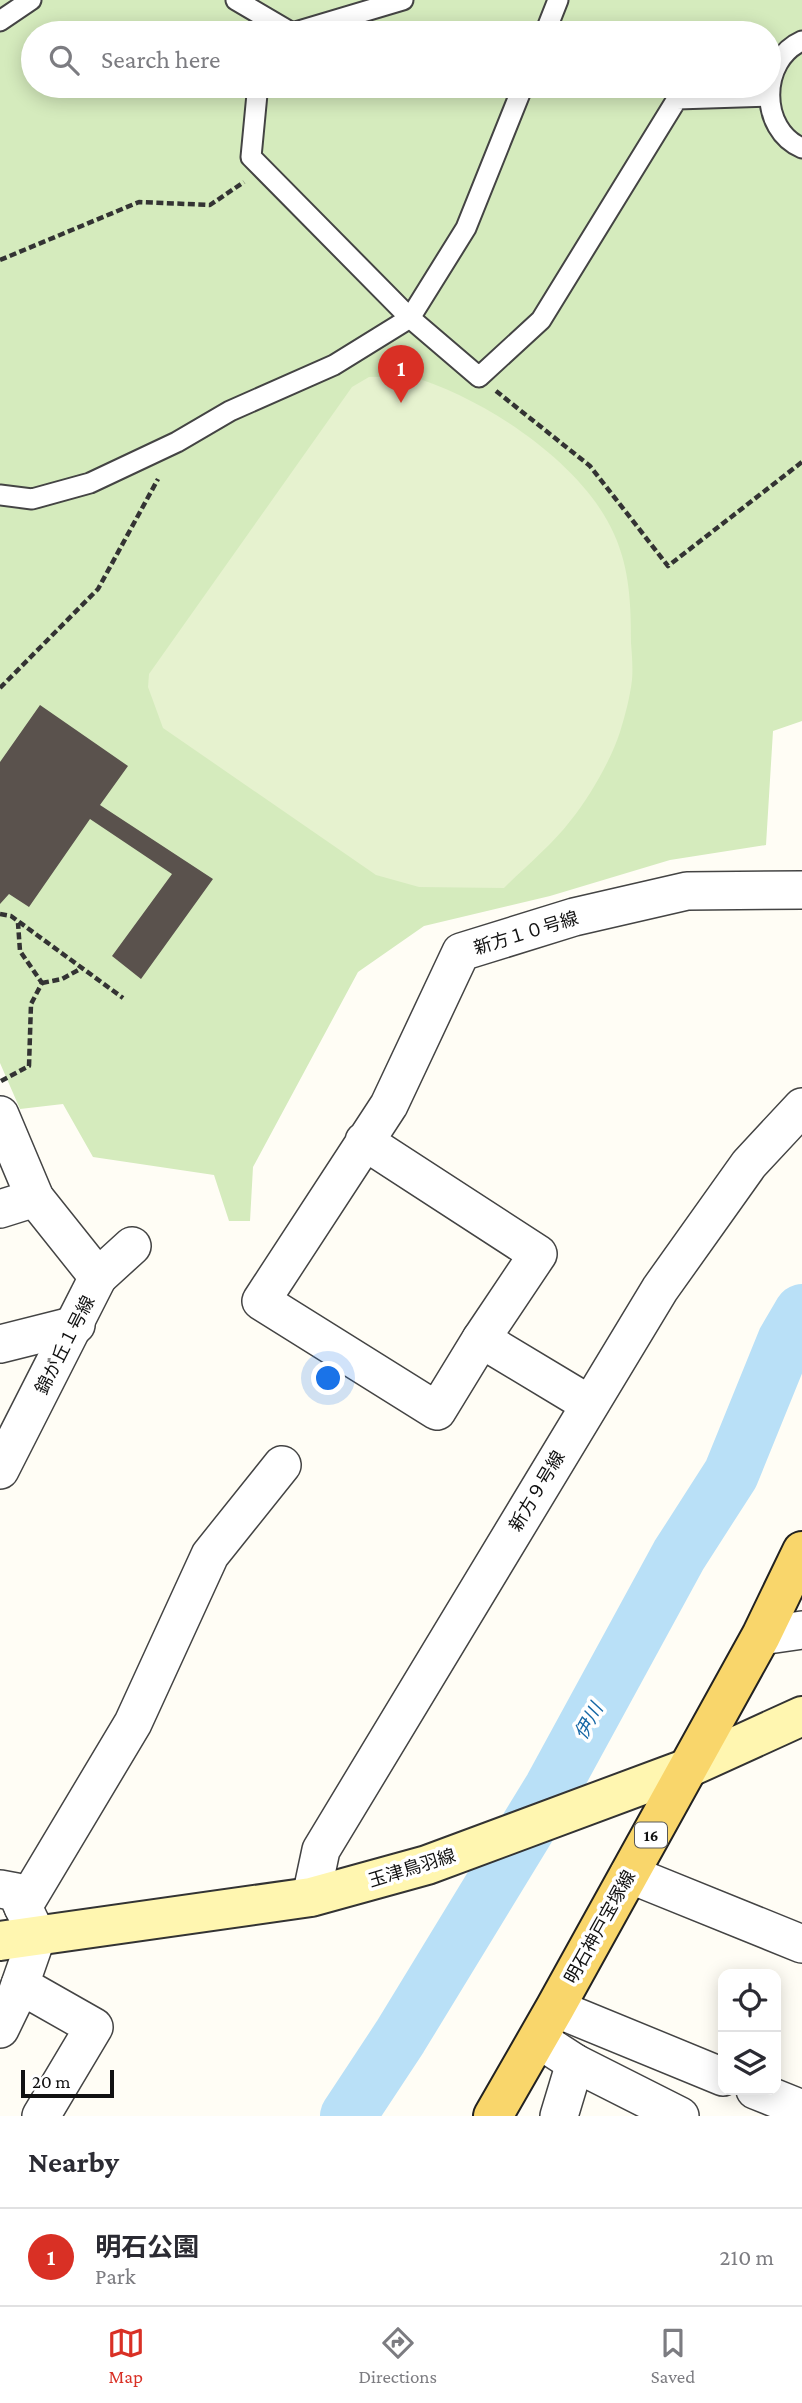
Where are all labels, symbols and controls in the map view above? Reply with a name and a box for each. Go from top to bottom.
search box [21,21,781,98]
icon: search [45,41,83,79]
text: Search here [101,45,220,74]
pin: 1 [378,345,424,403]
street label: 新方１０号線 [471,908,581,958]
street label: 錦が丘１号線 [32,1292,98,1398]
your location [311,1361,345,1395]
street label: 新方９号線 [505,1447,569,1535]
water label: 伊川 [570,1698,608,1743]
road number: 16 [635,1823,667,1848]
street label: 玉津鳥羽線 [366,1845,458,1891]
street label: 明石神戸宝塚線 [561,1867,639,1987]
map controls [718,1969,781,2095]
button: locate [718,1969,781,2032]
button: layers [718,2032,781,2095]
scale bar [21,2067,114,2099]
text: 20 m [32,2071,71,2092]
text: Nearby [28,2145,119,2178]
text: 明石公園 [95,2233,199,2262]
text: 1 [47,2244,55,2270]
text: 210 m [720,2244,774,2270]
text: Park [95,2263,136,2289]
tab: Map [107,2324,145,2387]
tab: Directions [358,2324,437,2387]
tab: Saved [651,2324,695,2387]

